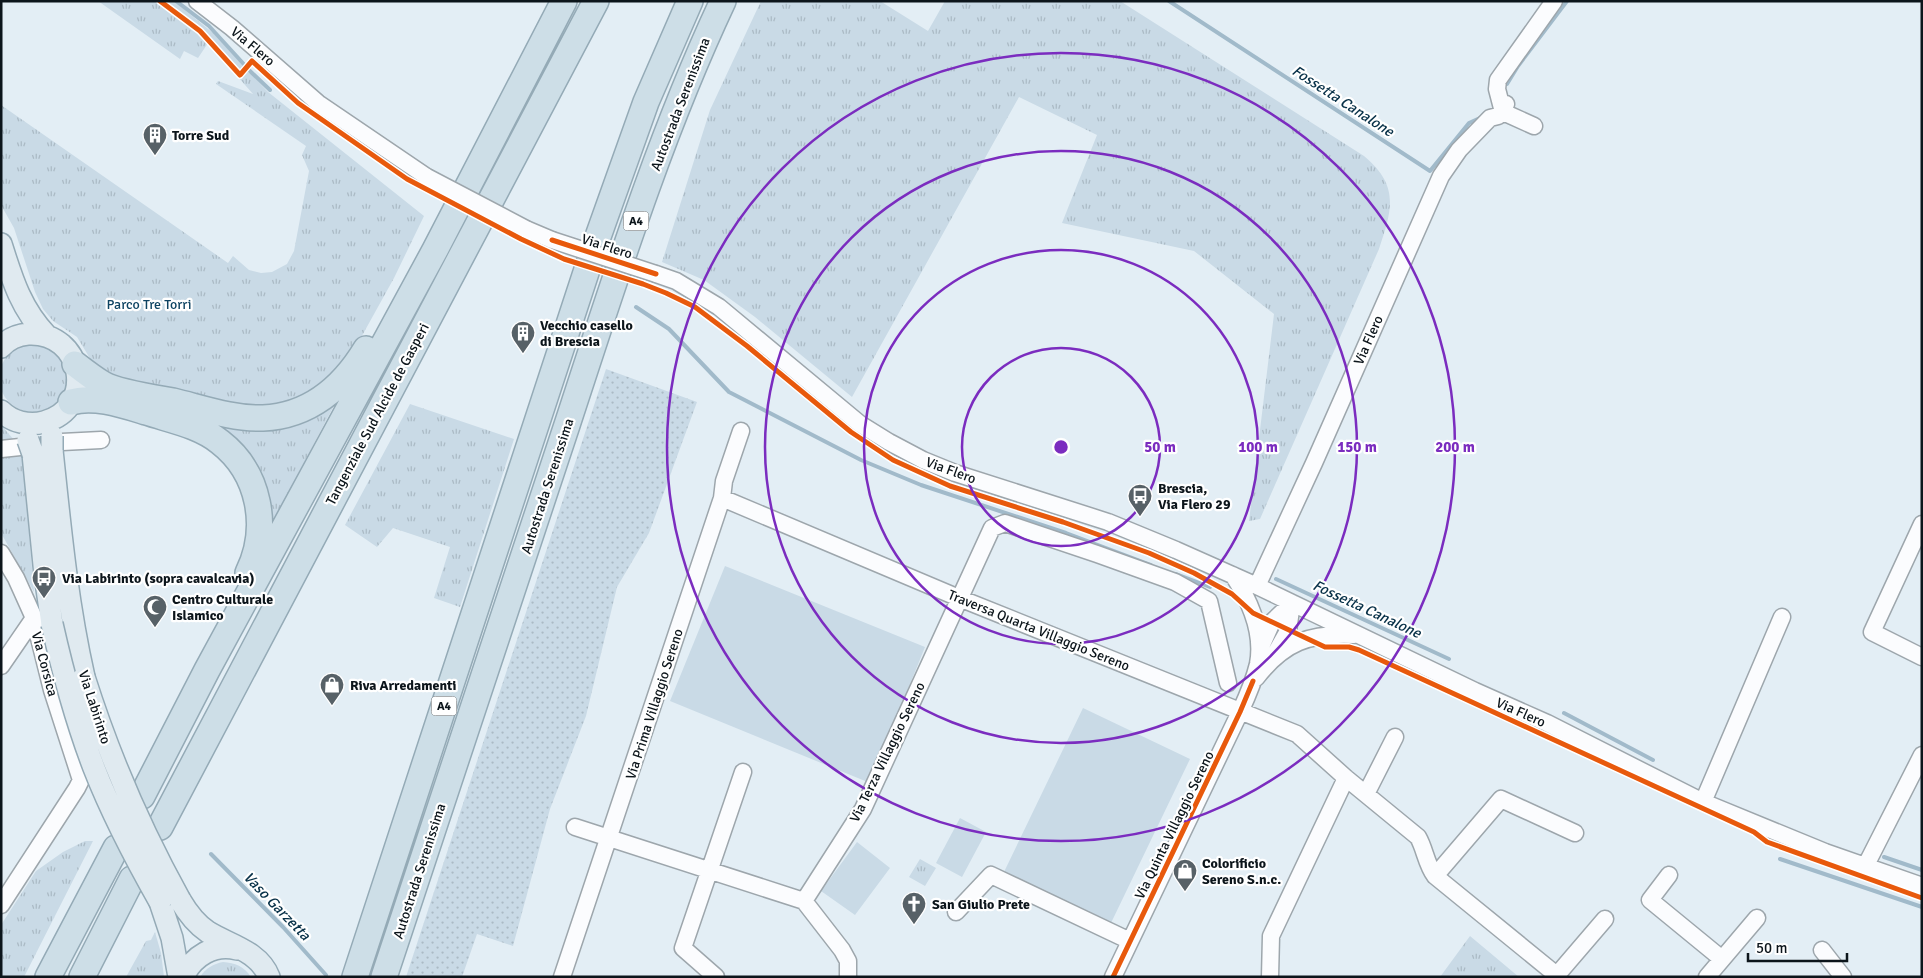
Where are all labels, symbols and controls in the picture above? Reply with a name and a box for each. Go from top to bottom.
street label: Via Flero [227,23,278,70]
street label: Autostrada Serenissima [647,35,714,173]
water label: Fossetta Canalone [1289,62,1398,141]
building icon: Torre Sud [142,122,168,156]
place label: Torre Sud [172,127,230,144]
road number: A4 [624,212,648,230]
street label: Via Flero [579,230,634,263]
park label: Parco Tre Torri [106,296,192,313]
street label: Via Flero [1350,313,1387,368]
place label: Vecchio casello di Brescia [540,317,633,350]
street label: Tangenziale Sud Alcide de Gasperi [322,320,433,508]
building icon: Vecchio casello di Brescia [510,320,536,354]
street label: Autostrada Serenissima [518,416,577,556]
centre of rings [1052,438,1070,456]
text: 50 m [1144,438,1176,456]
text: 100 m [1238,438,1278,456]
text: 150 m [1337,438,1377,456]
text: 200 m [1435,438,1475,456]
street label: Via Flero [923,454,978,487]
place label: Brescia, Via Flero 29 [1158,480,1231,513]
bus stop icon: Brescia, Via Flero 29 [1127,483,1153,517]
bus stop icon: Via Labirinto (sopra cavalcavia) [31,565,57,599]
place label: Via Labirinto (sopra cavalcavia) [62,570,255,587]
water label: Fossetta Canalone [1310,576,1425,643]
street label: Traversa Quarta Villaggio Sereno [945,586,1132,675]
place label: Centro Culturale Islamico [172,591,273,624]
mosque icon: Centro Culturale Islamico [142,594,168,628]
street label: Via Prima Villaggio Sereno [622,627,687,782]
street label: Via Corsica [28,630,61,698]
street label: Via Labirinto [75,668,114,746]
shop icon: Riva Arredamenti [319,672,345,706]
place label: Riva Arredamenti [350,677,457,694]
street label: Via Terza Villaggio Sereno [846,679,929,825]
street label: Via Flero [1493,694,1548,731]
road number: A4 [432,696,456,716]
street label: Via Quinta Villaggio Sereno [1131,748,1218,902]
street label: Autostrada Serenissima [390,801,449,941]
place label: Colorificio Sereno S.n.c. [1202,855,1281,888]
shop icon: Colorificio Sereno S.n.c. [1172,858,1198,892]
water label: Vaso Garzetta [240,868,314,944]
church icon: San Giulio Prete [901,891,927,925]
place label: San Giulio Prete [932,896,1030,913]
scale bar [1748,930,1847,962]
text: 50 m [1756,939,1787,957]

